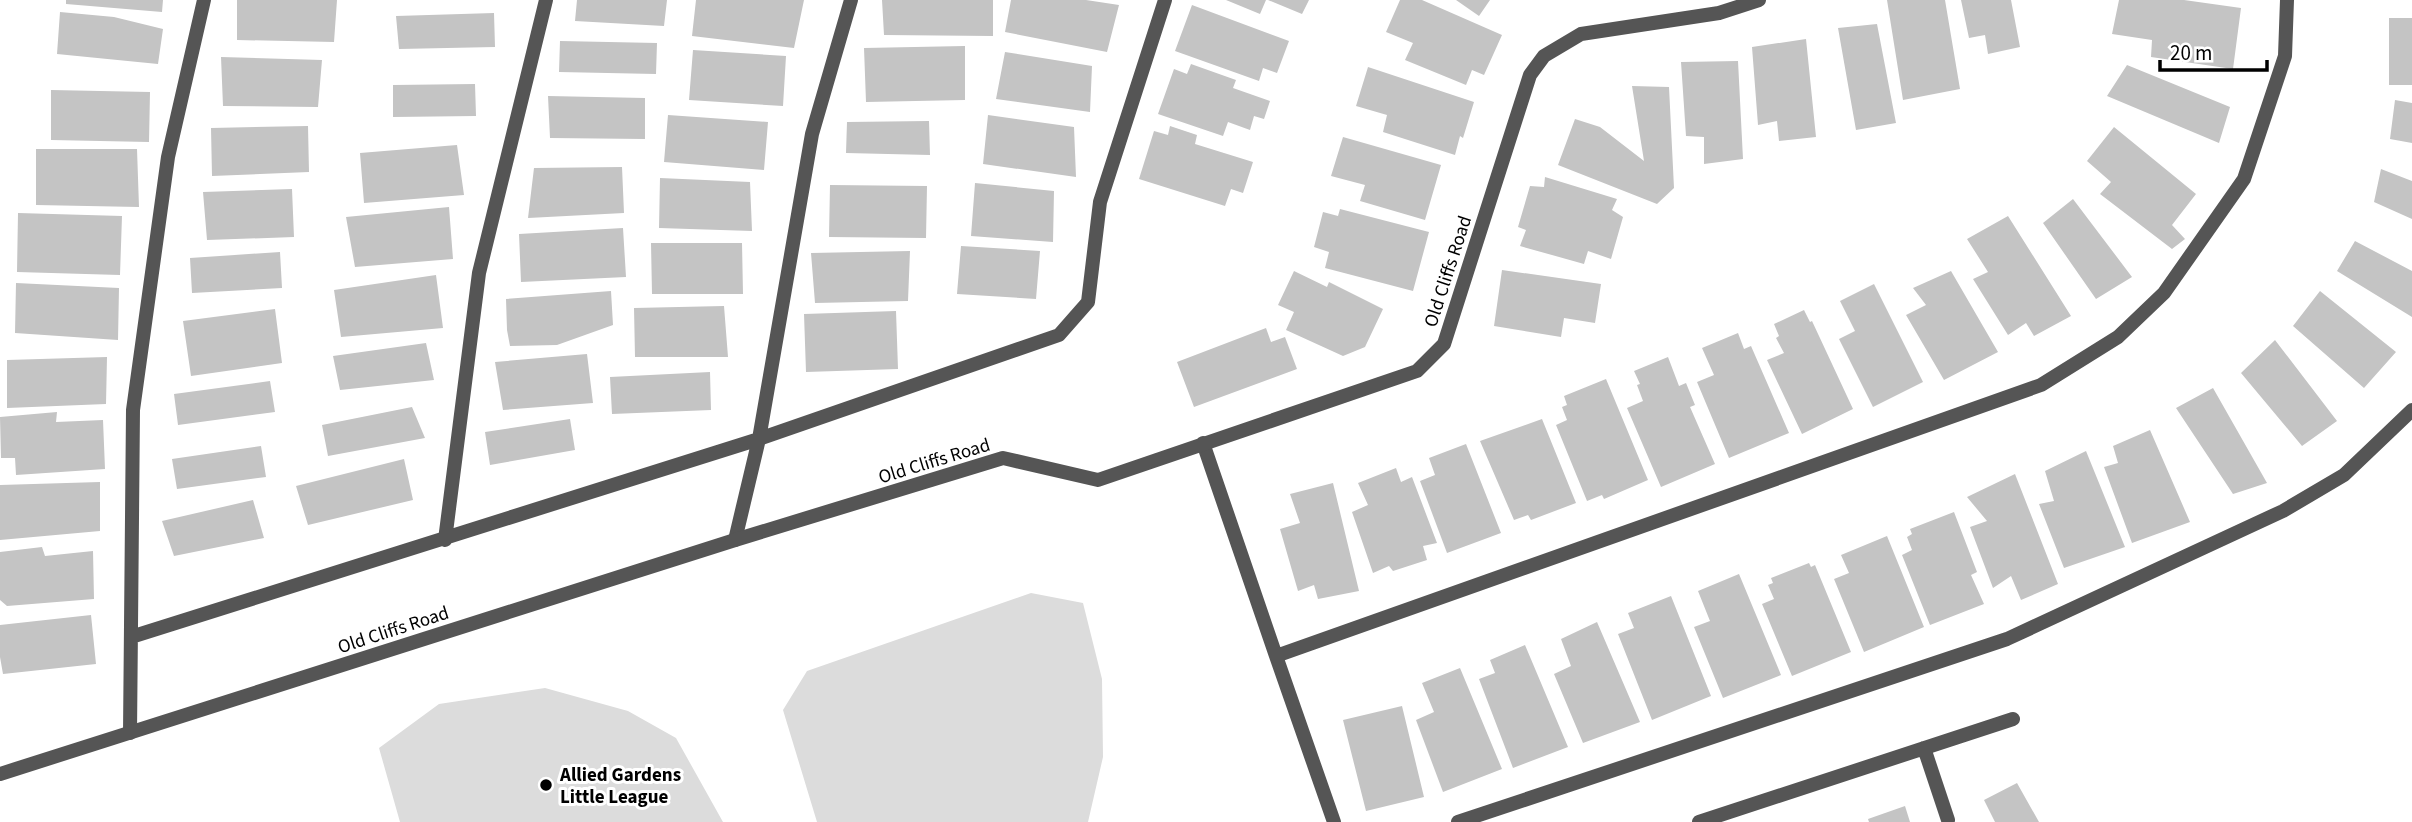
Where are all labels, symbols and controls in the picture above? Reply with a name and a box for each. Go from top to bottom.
scale bar [2160,28,2267,72]
text: 20 m [2170,38,2212,68]
street label: Old Cliffs Road [1418,212,1479,331]
street label: Old Cliffs Road [875,432,994,491]
street label: Old Cliffs Road [334,600,453,661]
place label: Allied Gardens Little League [559,762,681,811]
marker: Allied Gardens Little League [538,777,554,793]

